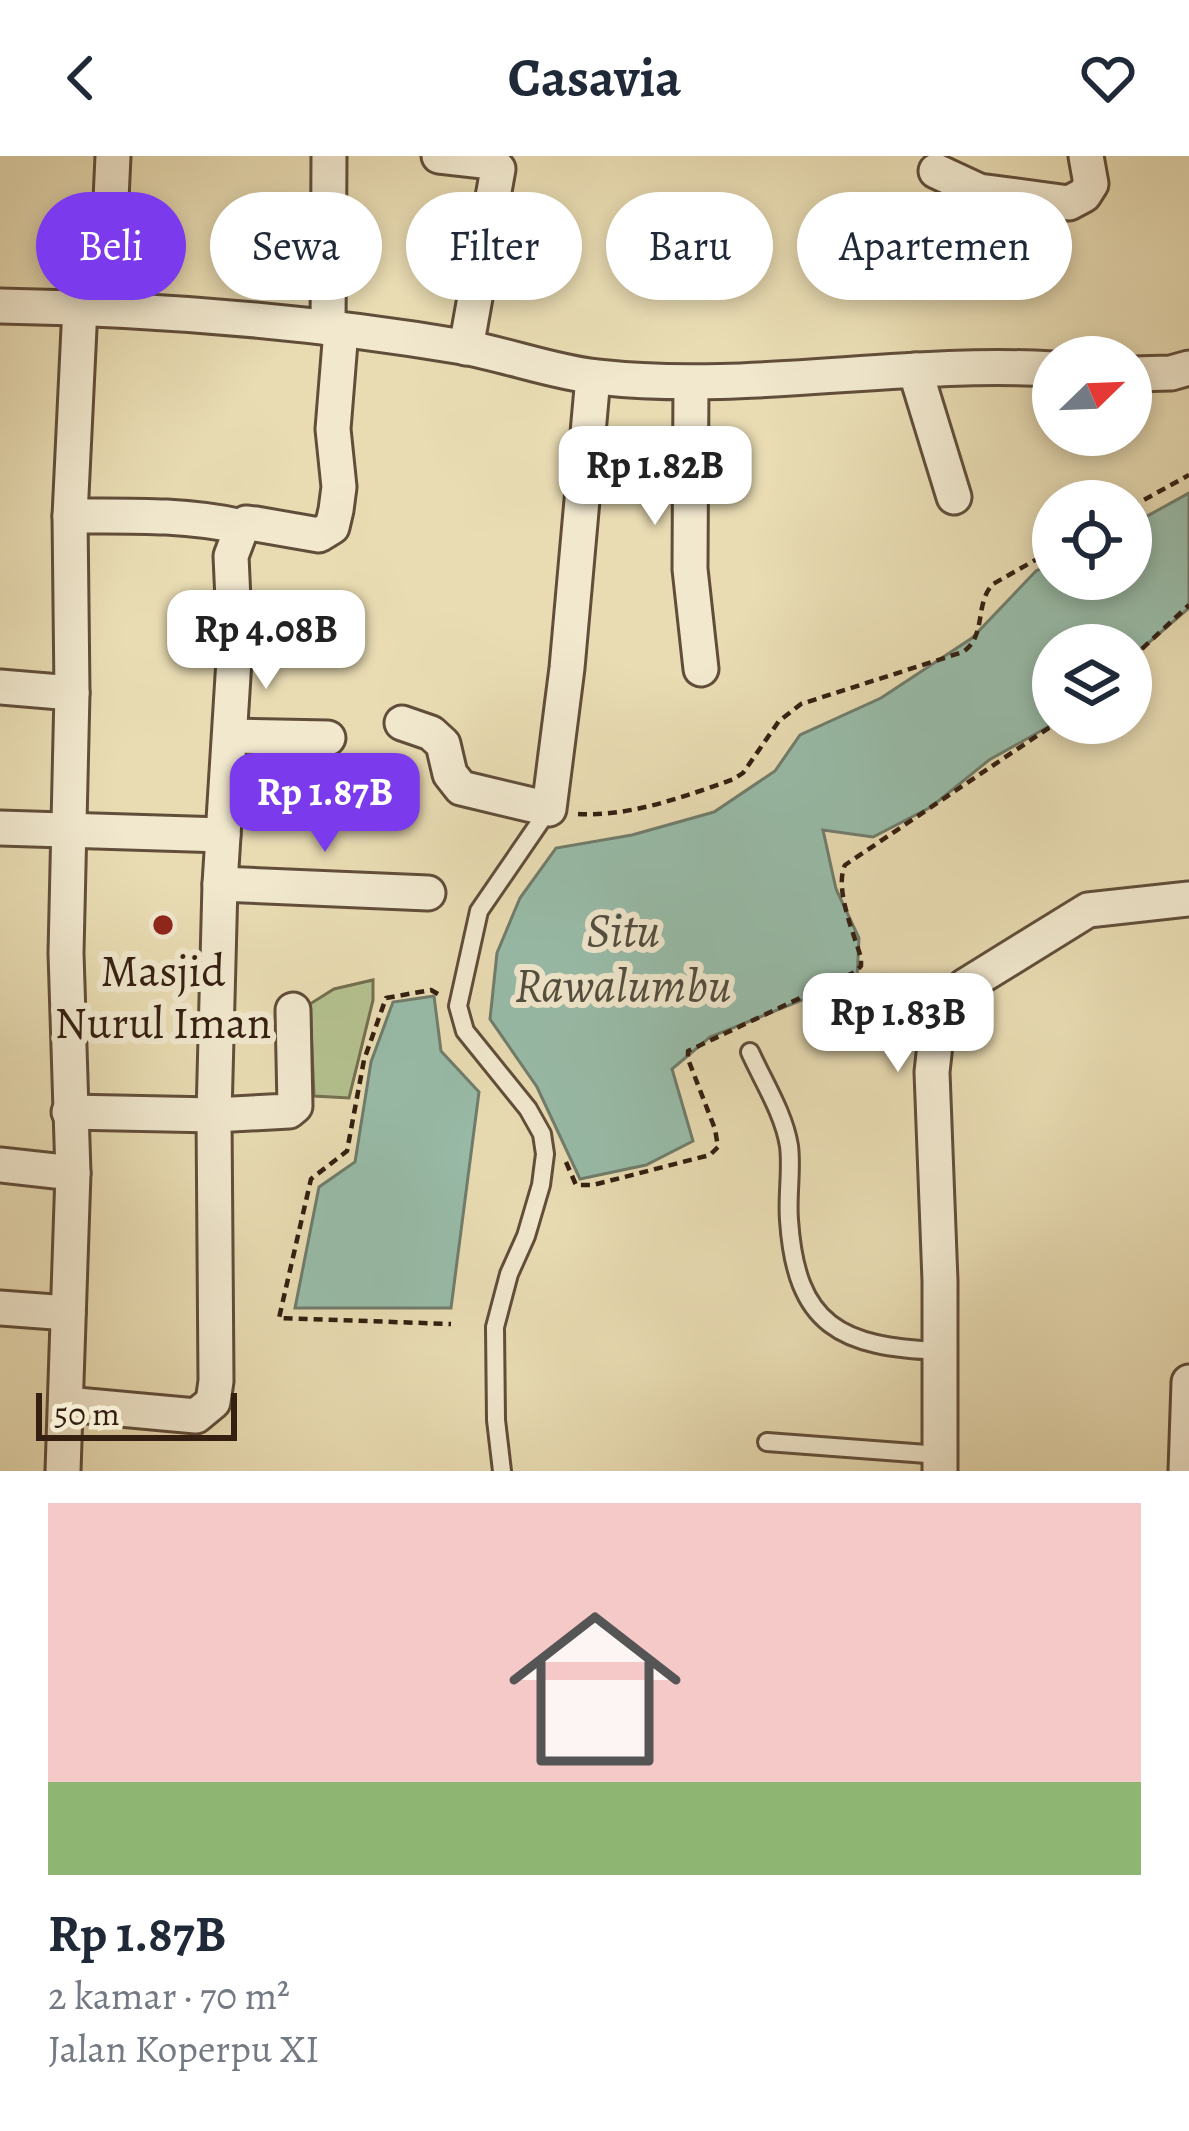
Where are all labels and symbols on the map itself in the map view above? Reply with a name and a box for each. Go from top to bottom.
north arrow [1032,336,1152,456]
pin: Rp 1.82B [531,426,779,528]
pin: Rp 4.08B [142,590,390,692]
pin: Rp 1.87B [201,753,449,855]
water label: Situ Rawalumbu [515,897,731,1018]
marker: Masjid Nurul Iman [150,912,176,938]
place label: Masjid Nurul Iman [54,940,272,1054]
pin: Rp 1.83B [774,973,1022,1075]
scale bar [36,1387,237,1440]

